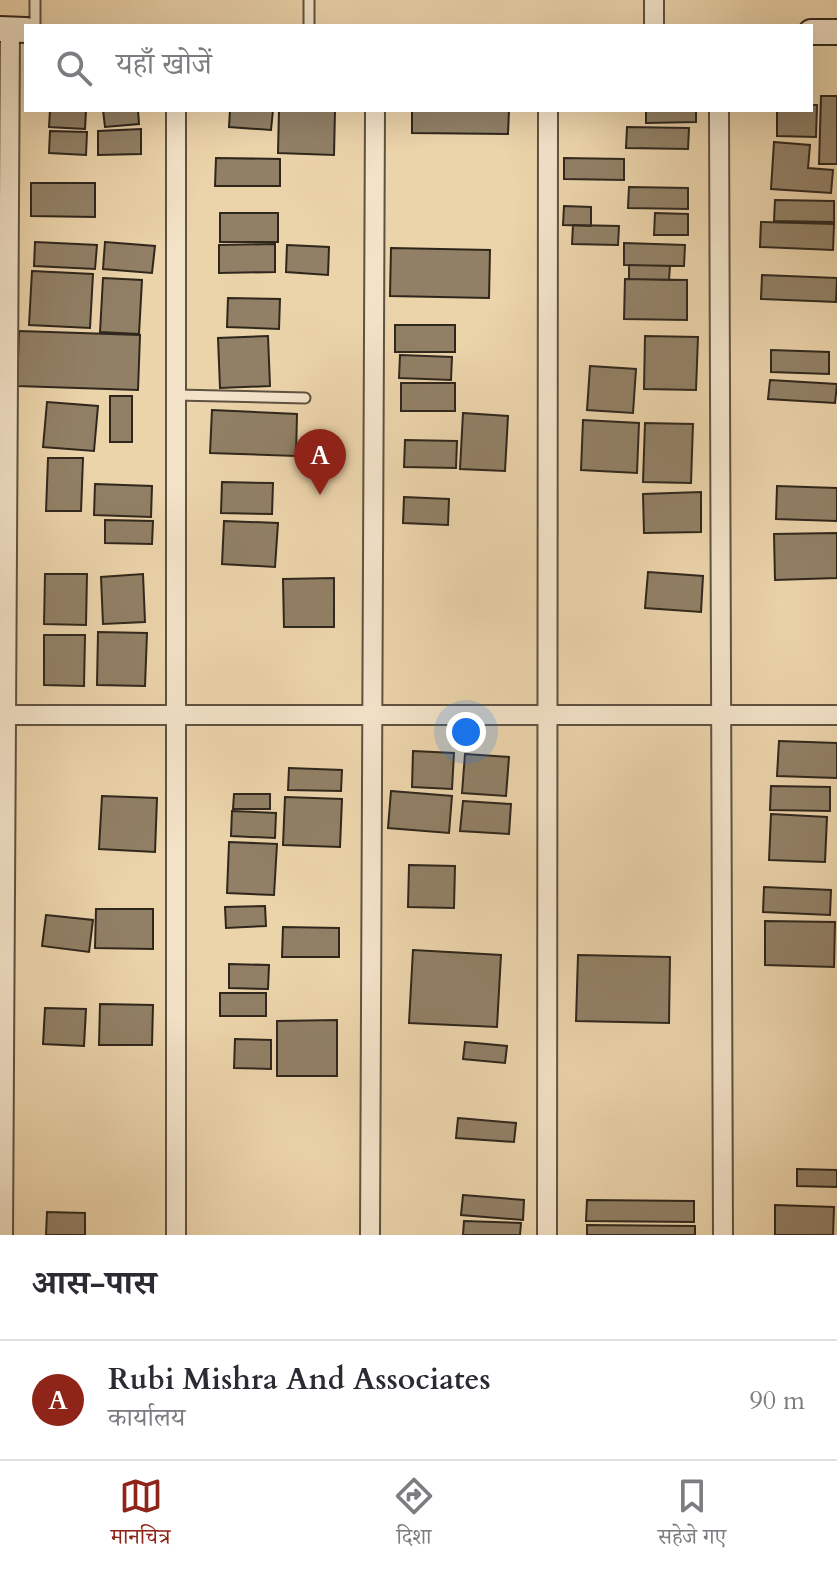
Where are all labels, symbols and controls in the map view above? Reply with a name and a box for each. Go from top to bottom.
search box [24,24,813,112]
text: यहाँ खोजें [116,44,212,85]
icon: search [52,46,96,90]
pin: A [294,429,346,495]
your location [446,712,486,752]
text: आस-पास [32,1260,156,1306]
text: Rubi Mishra And Associates [108,1359,491,1400]
text: A [48,1383,68,1418]
text: 90 m [749,1383,805,1418]
text: कार्यालय [108,1400,185,1435]
tab: मानचित्र [111,1474,170,1558]
tab: दिशा [392,1474,436,1558]
tab: सहेजे गए [658,1474,726,1558]

